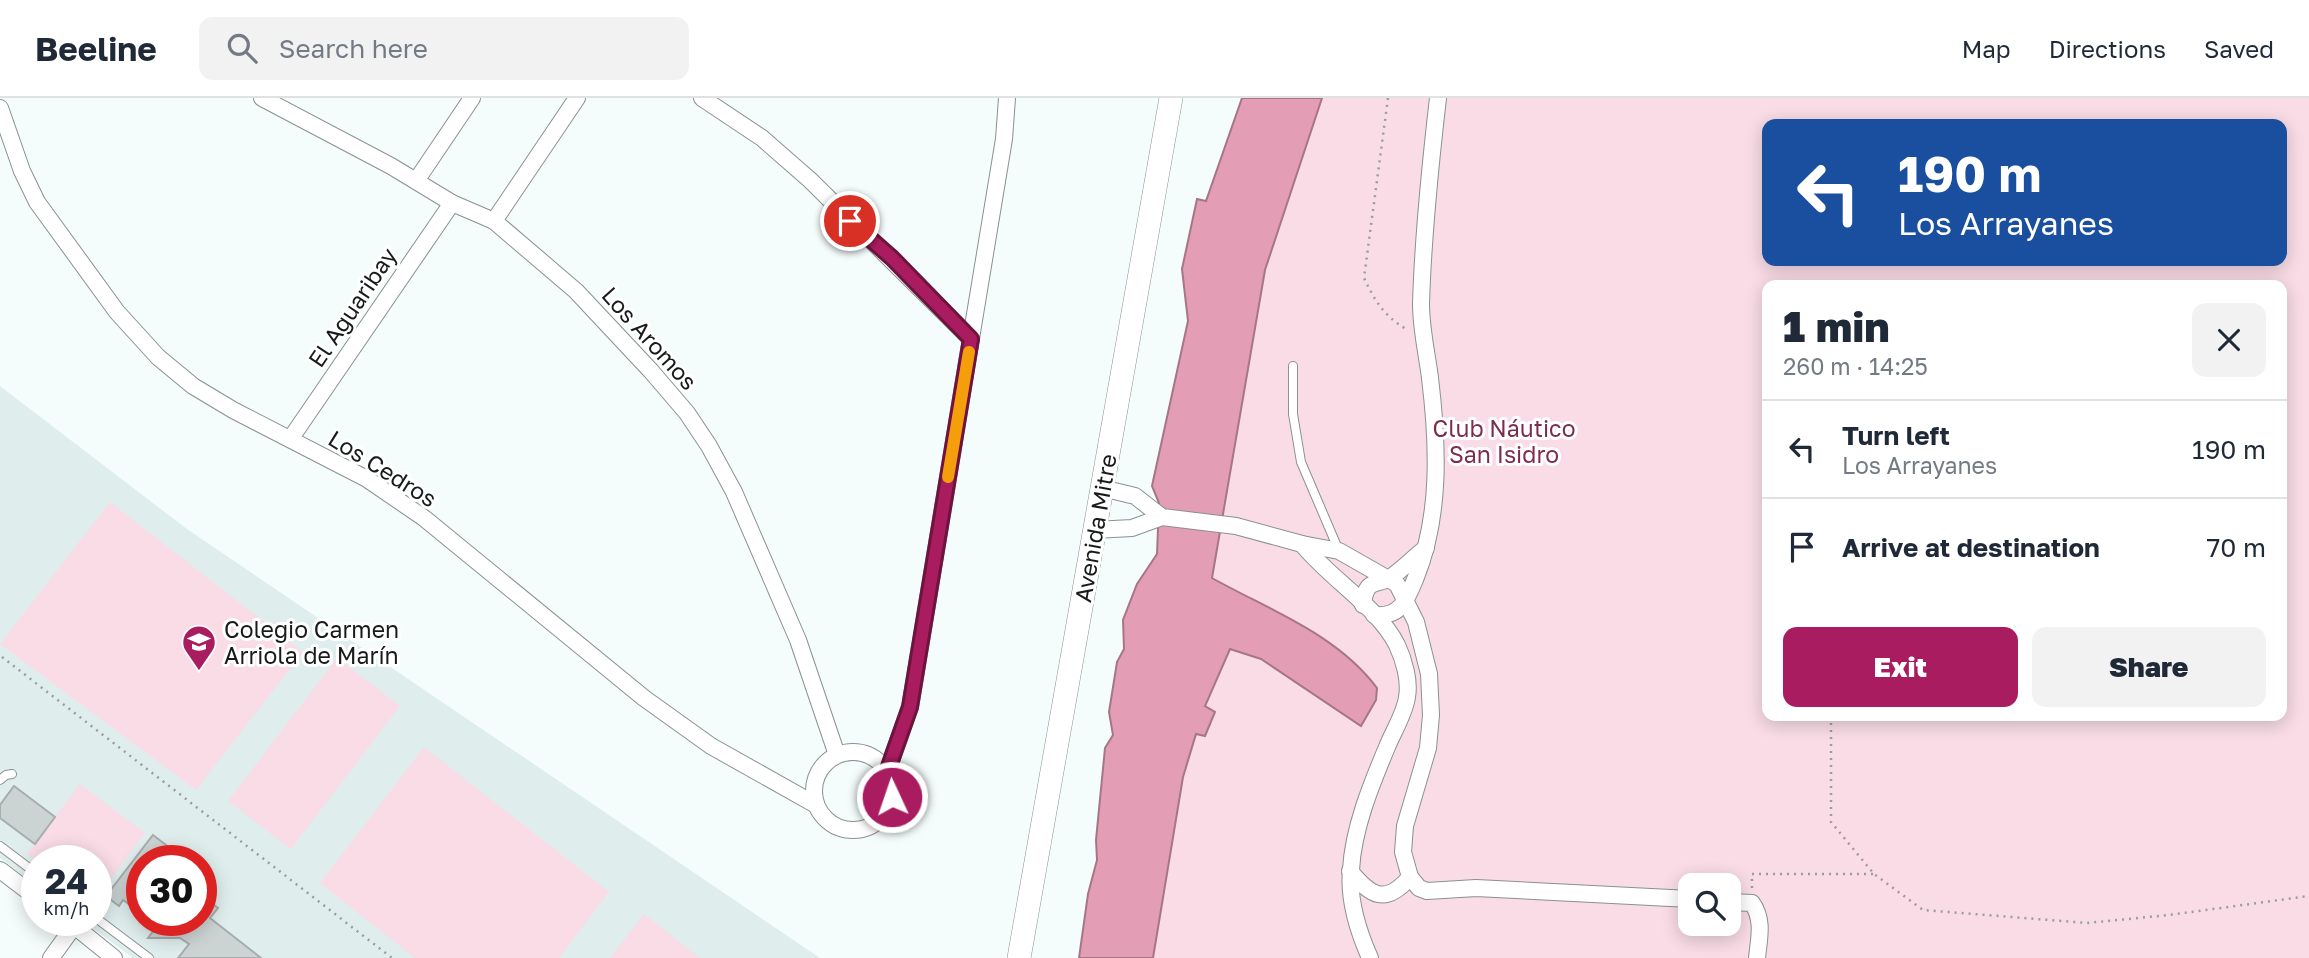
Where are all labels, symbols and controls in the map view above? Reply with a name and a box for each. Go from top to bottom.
search box [199,17,689,80]
text: Beeline [35,29,157,68]
icon: search [223,29,261,67]
text: Search here [279,33,428,64]
text: Map [1962,34,2011,63]
text: Directions [2049,34,2166,63]
text: Saved [2204,34,2274,63]
text: 190 m [1898,144,2041,203]
icon: left [1783,147,1874,238]
pin [820,191,880,251]
icon: arrive [831,202,869,240]
text: Los Arrayanes [1898,204,2114,242]
street label: El Aguaribay [302,242,402,372]
street label: Los Aromos [596,281,704,395]
text: 1 min [1783,301,1890,351]
button: close [2192,303,2266,377]
text: 260 m · 14:25 [1783,352,1928,380]
park label: Club Náutico San Isidro [1433,414,1575,468]
text: Turn left [1842,420,1950,451]
street label: Los Cedros [324,424,442,512]
icon: left [1783,430,1821,468]
text: 190 m [2192,434,2266,465]
text: Los Arrayanes [1842,451,1997,479]
street label: Avenida Mitre [1068,452,1122,604]
icon: arrive [1783,528,1821,566]
text: Arrive at destination [1842,532,2100,563]
text: 70 m [2207,532,2266,563]
place label: Colegio Carmen Arriola de Marín [224,615,399,669]
school or university icon: Colegio Carmen Arriola de Marín [180,623,218,672]
button: Exit [1783,627,2018,707]
button: Share [2032,627,2266,707]
position arrow [855,760,929,834]
speed limit sign: 30 [126,845,217,936]
text: 24 [45,860,88,902]
map controls [1678,873,1741,936]
button: search [1678,873,1741,936]
text: km/h [44,897,89,919]

